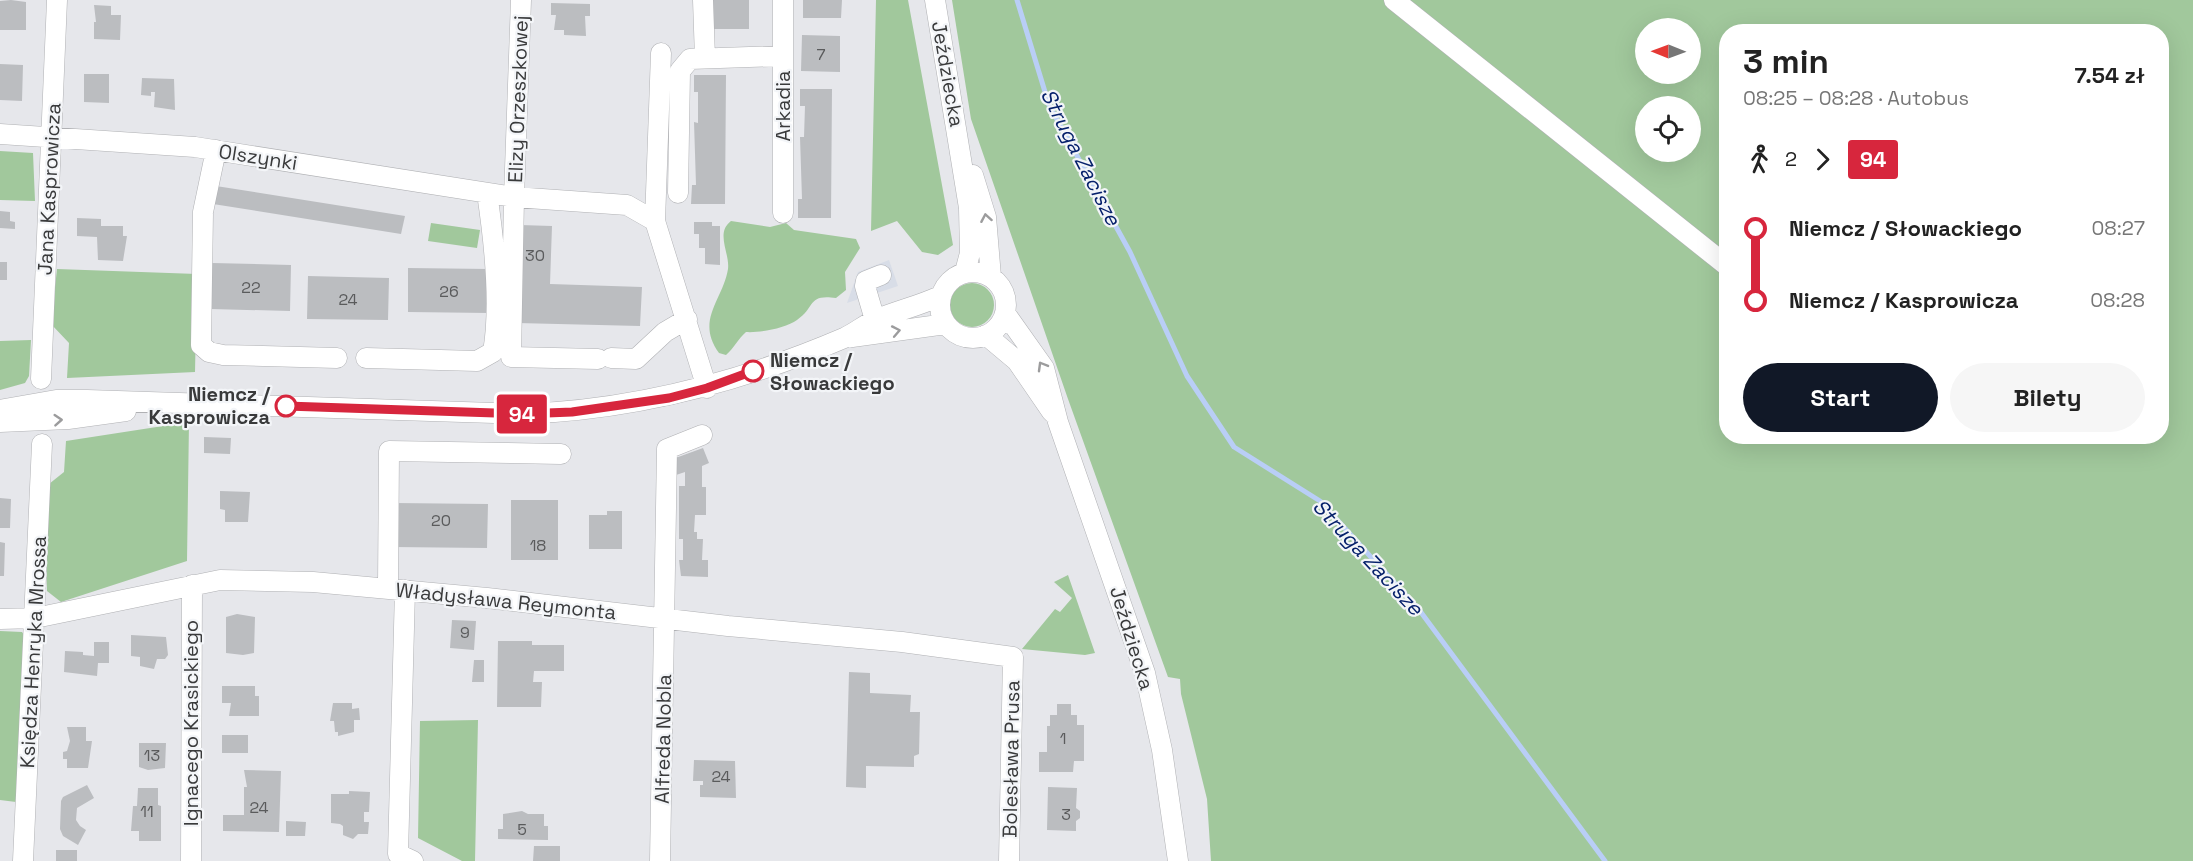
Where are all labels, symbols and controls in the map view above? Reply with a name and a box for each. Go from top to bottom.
street label: Elizy Orzeszkowej [502,15,534,183]
north arrow [1635,18,1701,84]
map controls [1635,18,1701,162]
street label: Jeździecka [926,19,970,129]
text: 3 min [1743,41,1829,83]
house number: 7 [816,44,826,65]
text: 7.54 zł [2075,61,2145,89]
street label: Arkadia [770,70,796,142]
water label: Struga Zacisze [1035,84,1128,231]
text: 08:25 – 08:28 · Autobus [1743,85,1969,111]
button: locate [1635,96,1701,162]
street label: Jana Kasprowicza [32,102,66,276]
street label: Olszynki [217,138,299,176]
icon: walk [1743,143,1776,176]
icon: forward [1806,143,1839,176]
text: 2 [1785,146,1797,172]
text: 94 [1860,146,1886,173]
one-way arrow [980,214,992,223]
text: Niemcz / Słowackiego [1789,214,2022,242]
text: 08:27 [2091,215,2145,241]
house number: 30 [525,245,545,266]
house number: 22 [241,277,261,298]
house number: 26 [439,281,459,302]
text: Niemcz / Kasprowicza [1789,286,2019,314]
text: 08:28 [2090,287,2145,313]
house number: 24 [338,289,358,310]
one-way arrow [891,325,901,338]
place label: Niemcz / Słowackiego [770,347,895,396]
marker: Niemcz / Słowackiego [742,360,764,382]
one-way arrow [1037,362,1049,373]
button: Start [1743,363,1938,432]
button: Bilety [1950,363,2145,432]
place label: Niemcz / Kasprowicza [149,381,271,430]
line badge: 94 [495,394,549,434]
marker: Niemcz / Kasprowicza [275,395,297,417]
text: 94 [509,401,535,428]
one-way arrow [54,413,63,426]
water label: Struga Zacisze [1307,493,1430,622]
house number: 20 [431,510,451,531]
street label: Księdza Henryka Mrossa [14,535,52,769]
house number: 18 [530,535,546,556]
street label: Władysława Reymonta [394,576,618,626]
street label: Jeździecka [1104,583,1160,693]
street label: Ignacego Krasickiego [178,620,204,826]
house number: 9 [460,622,470,643]
street label: Alfreda Nobla [649,674,677,804]
street label: Bolesława Prusa [997,680,1025,838]
house number: 1 [1060,728,1066,749]
house number: 13 [144,745,160,766]
house number: 24 [711,766,731,787]
house number: 24 [249,797,269,818]
house number: 11 [140,801,154,822]
house number: 3 [1061,804,1071,825]
house number: 5 [517,819,527,840]

